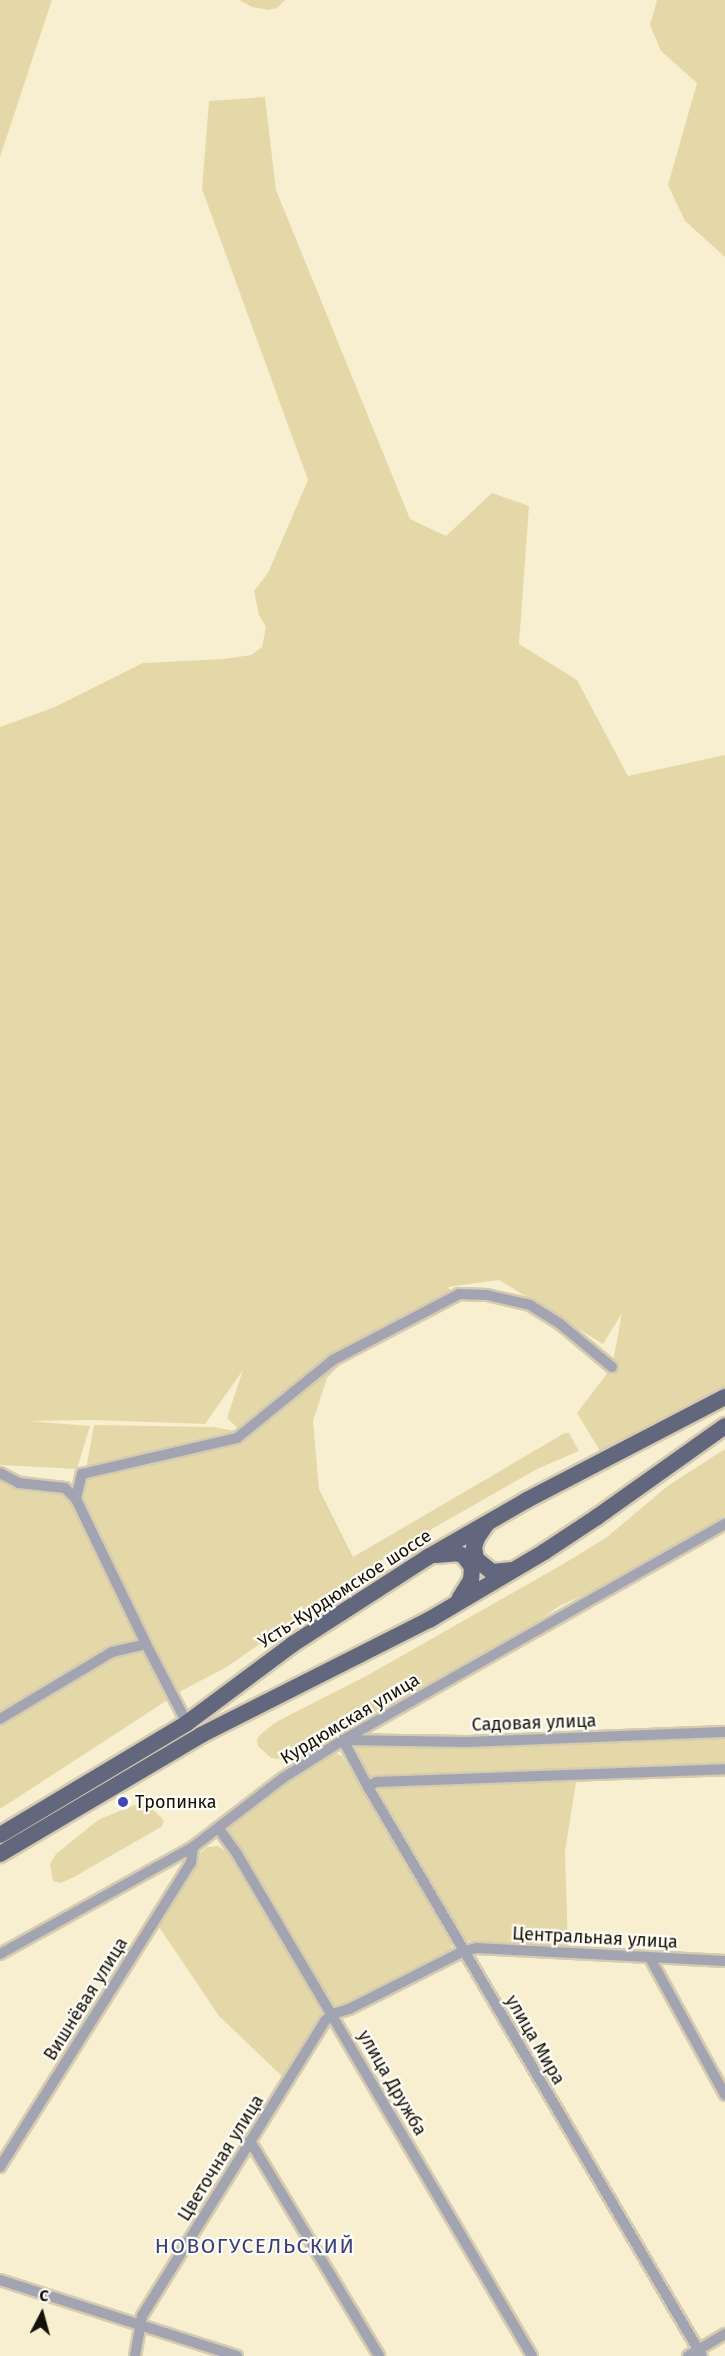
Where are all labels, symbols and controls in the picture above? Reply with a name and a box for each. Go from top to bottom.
street label: Усть-Курдюмское шоссе [254,1525,436,1653]
street label: Курдюмская улица [277,1669,423,1769]
street label: Садовая улица [471,1710,597,1736]
place label: Тропинка [135,1791,216,1813]
marker: Тропинка [116,1795,130,1809]
street label: Центральная улица [512,1923,678,1953]
street label: Вишнёвая улица [39,1933,133,2065]
street label: улица Мира [501,1991,569,2089]
street label: улица Дружба [353,2026,431,2140]
street label: Цветочная улица [173,2091,269,2225]
district label: НОВОГУСЕЛЬСКИЙ [155,2233,355,2259]
north arrow [12,2284,72,2344]
text: С [38,2286,49,2306]

